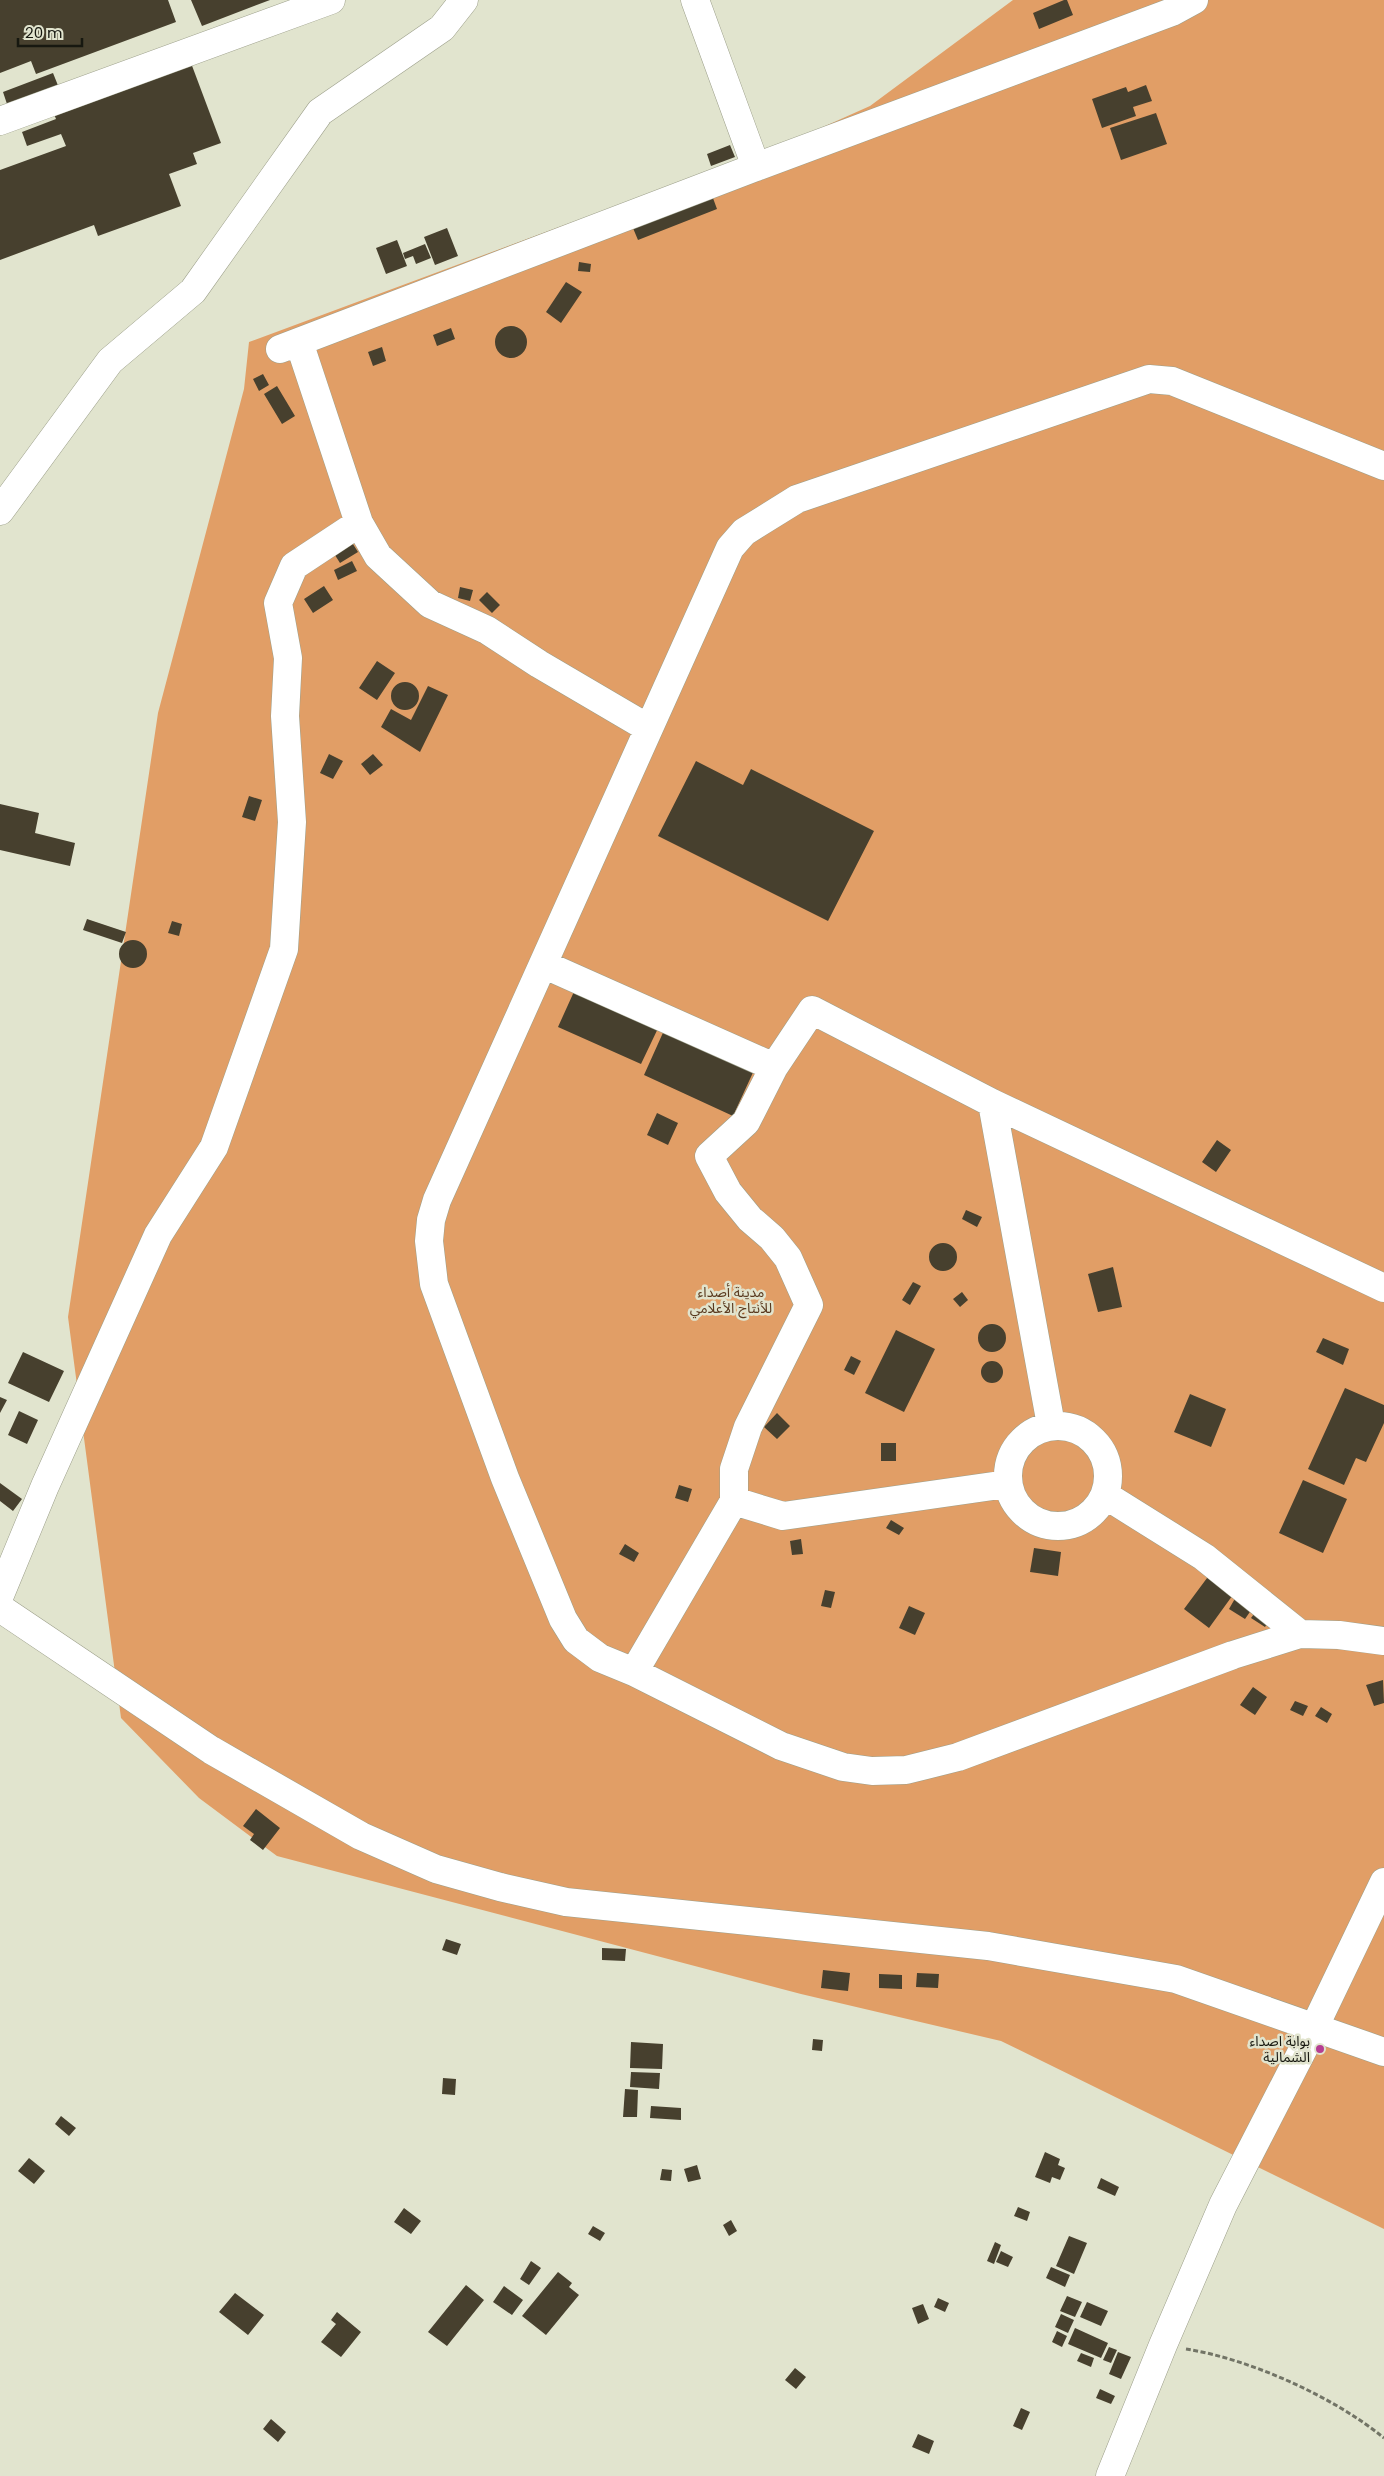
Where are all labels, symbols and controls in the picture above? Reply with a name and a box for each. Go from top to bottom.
scale bar [18,15,81,47]
text: 20 m [25,22,63,43]
park label: مدينة أصداء للأنتاج الأعلامي [690,1282,772,1319]
place label: بوابة اصداء الشمالية [1249,2031,1310,2067]
marker: بوابة اصداء الشمالية [1314,2043,1326,2055]

